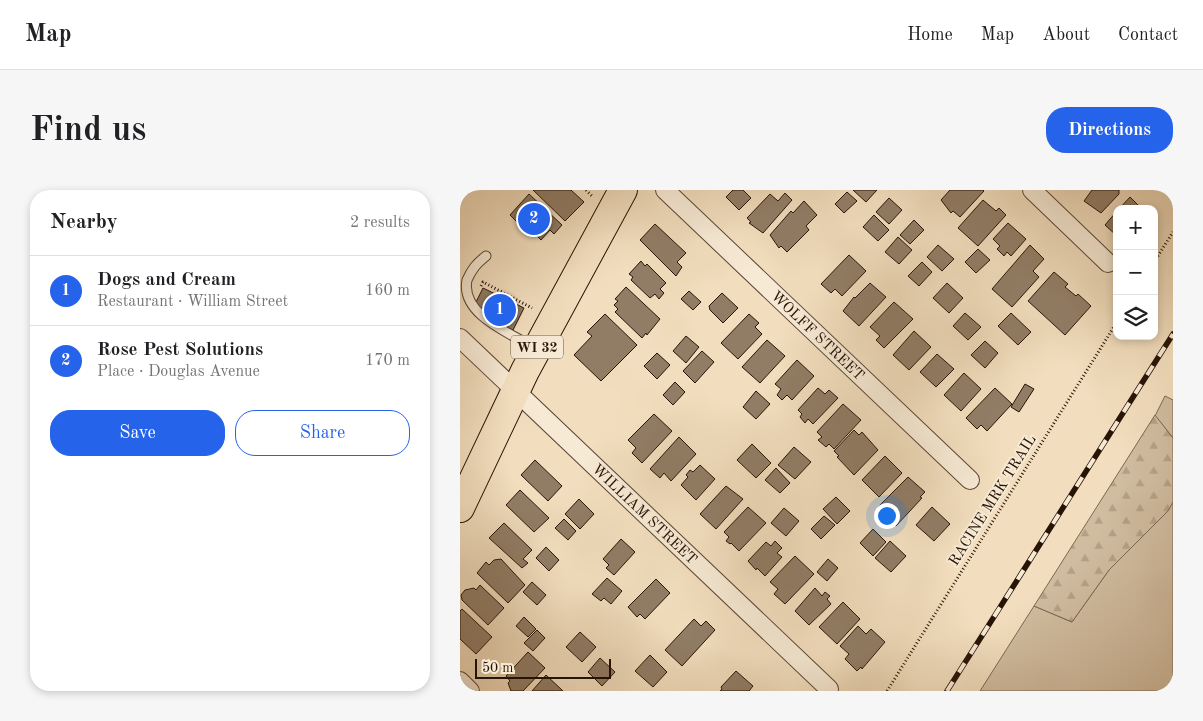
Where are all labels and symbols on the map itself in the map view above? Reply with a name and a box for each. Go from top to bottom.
pin: 2 [518,200,550,238]
street label: WOLFF STREET [767,289,866,384]
pin: 1 [484,291,516,329]
road number: WI 32 [511,336,563,358]
street label: RACINE MRK TRAIL [947,433,1040,569]
street label: WILLIAM STREET [588,462,699,568]
your location [874,503,900,529]
scale bar [475,656,611,679]

